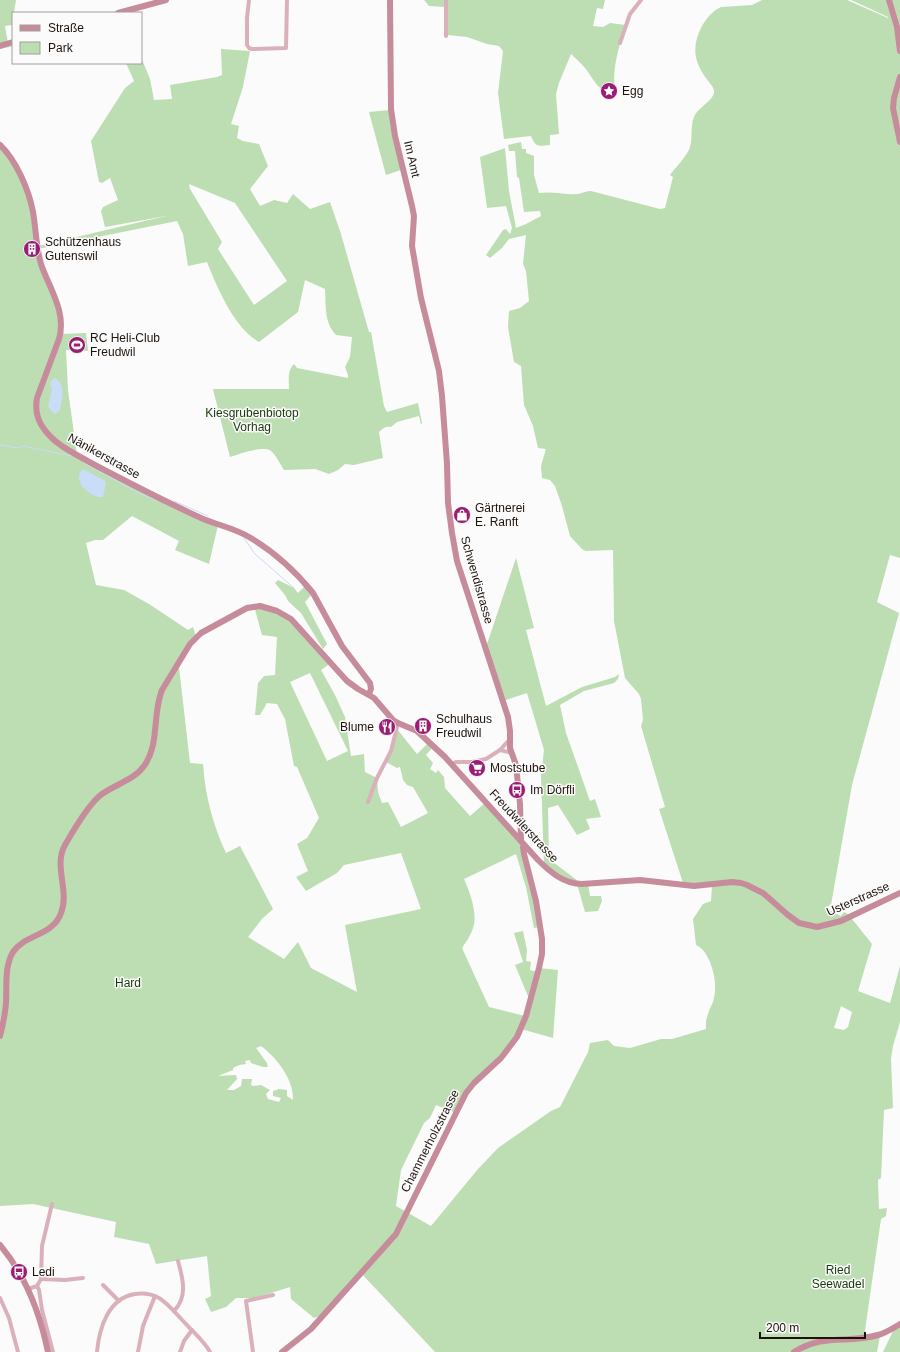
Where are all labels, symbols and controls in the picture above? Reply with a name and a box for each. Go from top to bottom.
legend [12,12,142,64]
text: Straße [48,21,84,35]
text: Park [48,41,74,55]
place icon: Egg [599,81,619,101]
place label: Egg [622,84,643,98]
street label: Im Amt [401,139,423,179]
place label: Schützenhaus Gutenswil [45,235,121,263]
building icon: Schützenhaus Gutenswil [22,239,42,259]
place label: RC Heli-Club Freudwil [90,331,160,359]
sports icon: RC Heli-Club Freudwil [67,335,87,355]
park label: Kiesgrubenbiotop Vorhag [205,406,299,434]
street label: Nänikerstrasse [66,430,143,482]
place label: Gärtnerei E. Ranft [475,501,525,529]
shop icon: Gärtnerei E. Ranft [452,505,472,525]
street label: Schwendistrasse [458,534,496,626]
place label: Schulhaus Freudwil [436,712,492,740]
building icon: Schulhaus Freudwil [413,716,433,736]
restaurant icon: Blume [377,717,397,737]
place label: Blume [340,720,374,734]
supermarket icon: Moststube [467,758,487,778]
place label: Moststube [490,761,546,775]
bus stop icon: Im Dörfli [507,780,527,800]
place label: Im Dörfli [530,783,575,797]
street label: Freudwilerstrasse [487,787,562,866]
street label: Usterstrasse [824,879,892,919]
park label: Hard [115,976,141,990]
street label: Chammerholzstrasse [398,1087,462,1195]
bus stop icon: Ledi [9,1262,29,1282]
park label: Ried Seewadel [812,1263,864,1291]
place label: Ledi [32,1265,55,1279]
scale bar [760,1314,865,1340]
text: 200 m [766,1321,799,1335]

